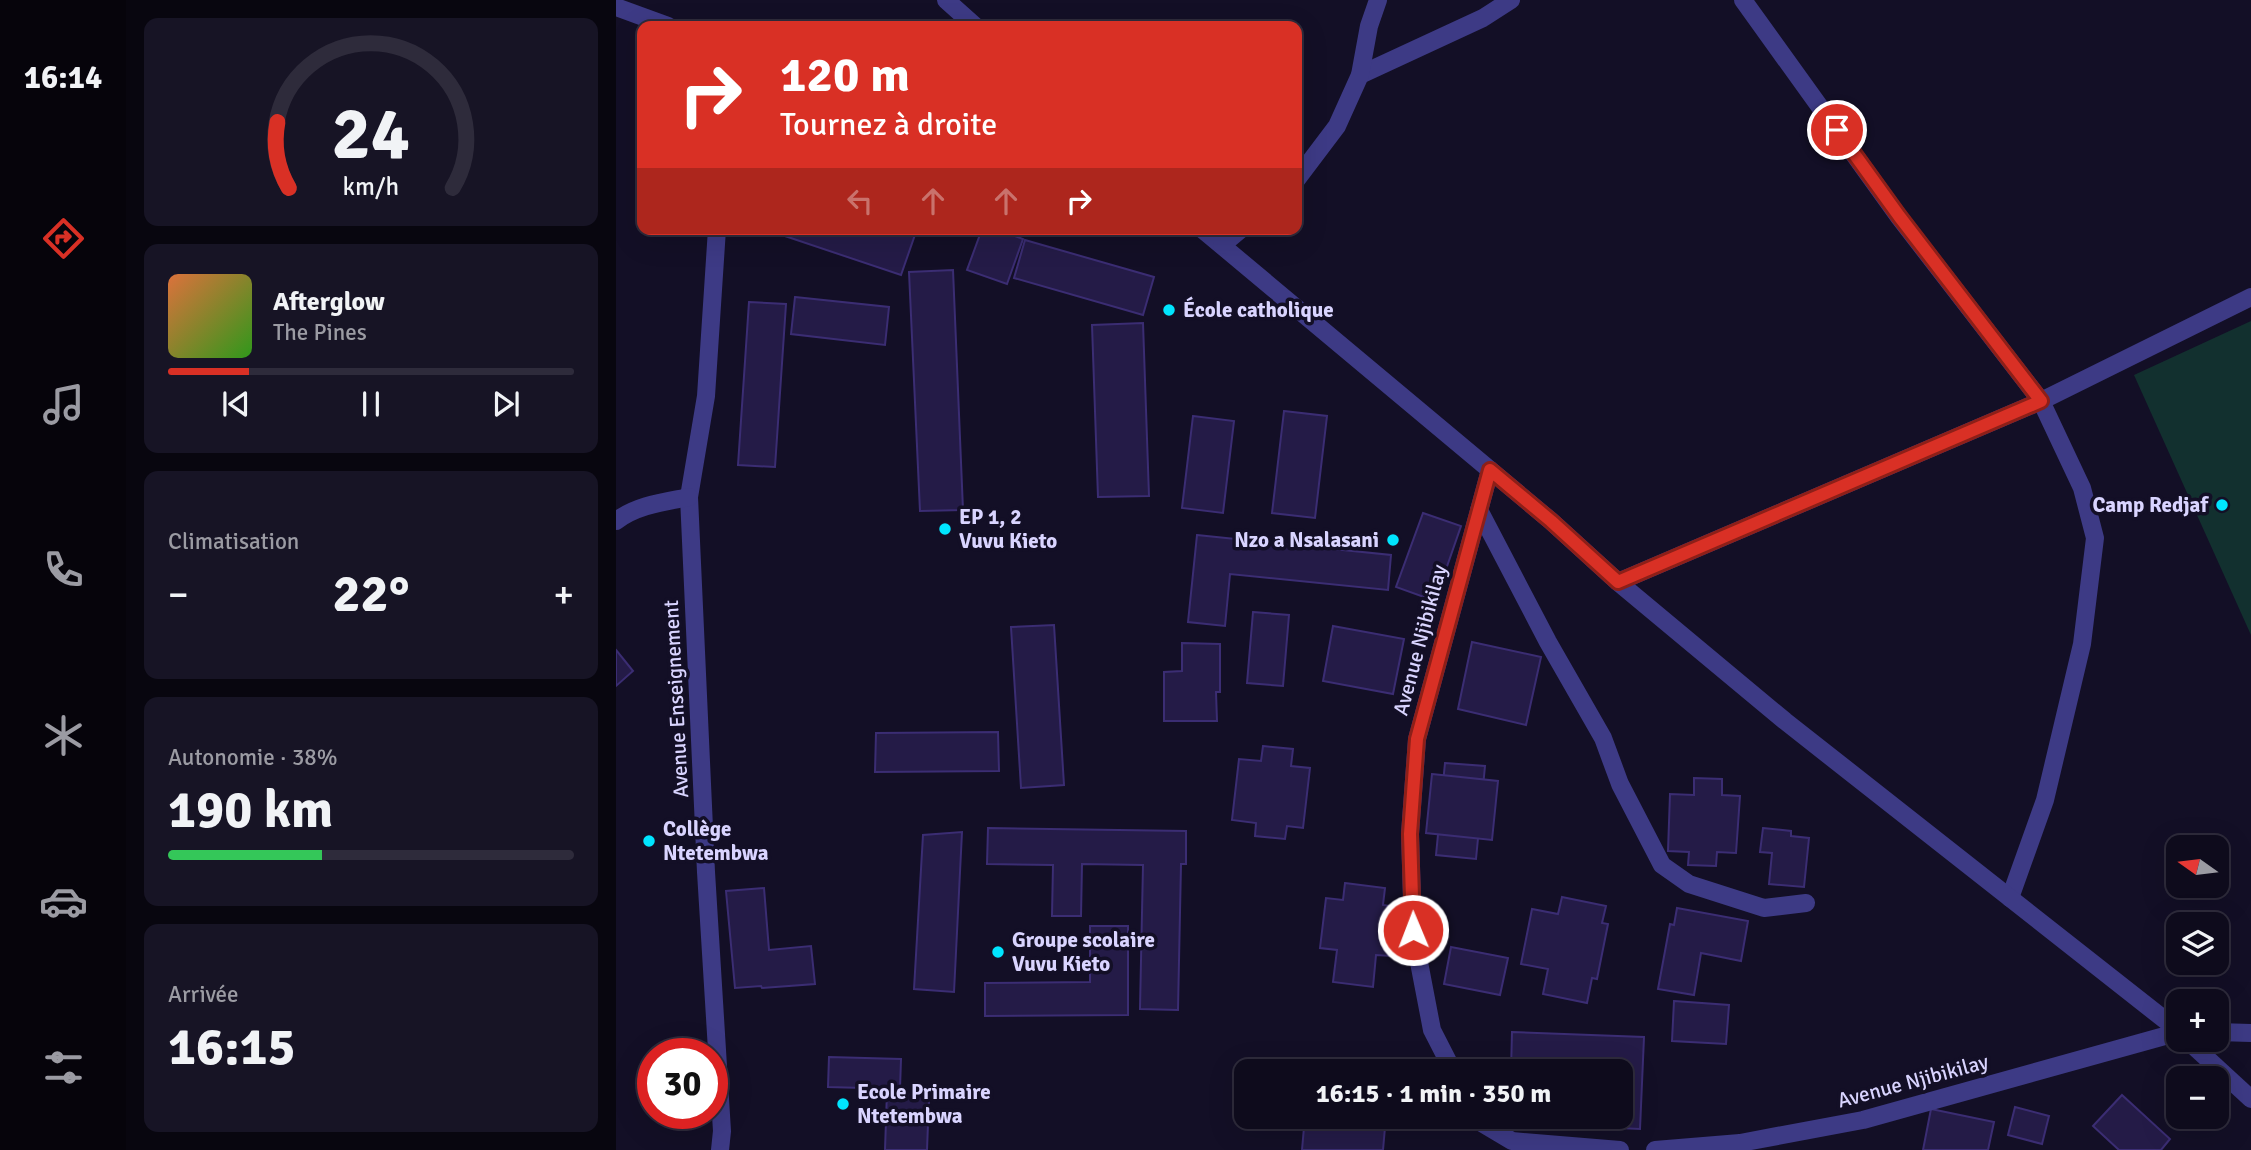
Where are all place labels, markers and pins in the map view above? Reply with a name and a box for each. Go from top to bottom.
pin [1807,100,1867,160]
place label: École catholique [1183,296,1334,323]
marker: École catholique [1161,302,1177,318]
place label: Camp Redjaf [2092,492,2209,518]
marker: Camp Redjaf [2214,497,2230,513]
place label: EP 1, 2 Vuvu Kieto [959,504,1057,554]
marker: EP 1, 2 Vuvu Kieto [937,521,953,537]
place label: Nzo a Nsalasani [1234,527,1379,553]
marker: Nzo a Nsalasani [1385,532,1401,548]
place label: Collège Ntetembwa [663,816,769,866]
marker: Collège Ntetembwa [641,833,657,849]
place label: Groupe scolaire Vuvu Kieto [1012,927,1155,977]
marker: Groupe scolaire Vuvu Kieto [990,944,1006,960]
place label: Ecole Primaire Ntetembwa [857,1079,991,1129]
marker: Ecole Primaire Ntetembwa [835,1096,851,1112]

